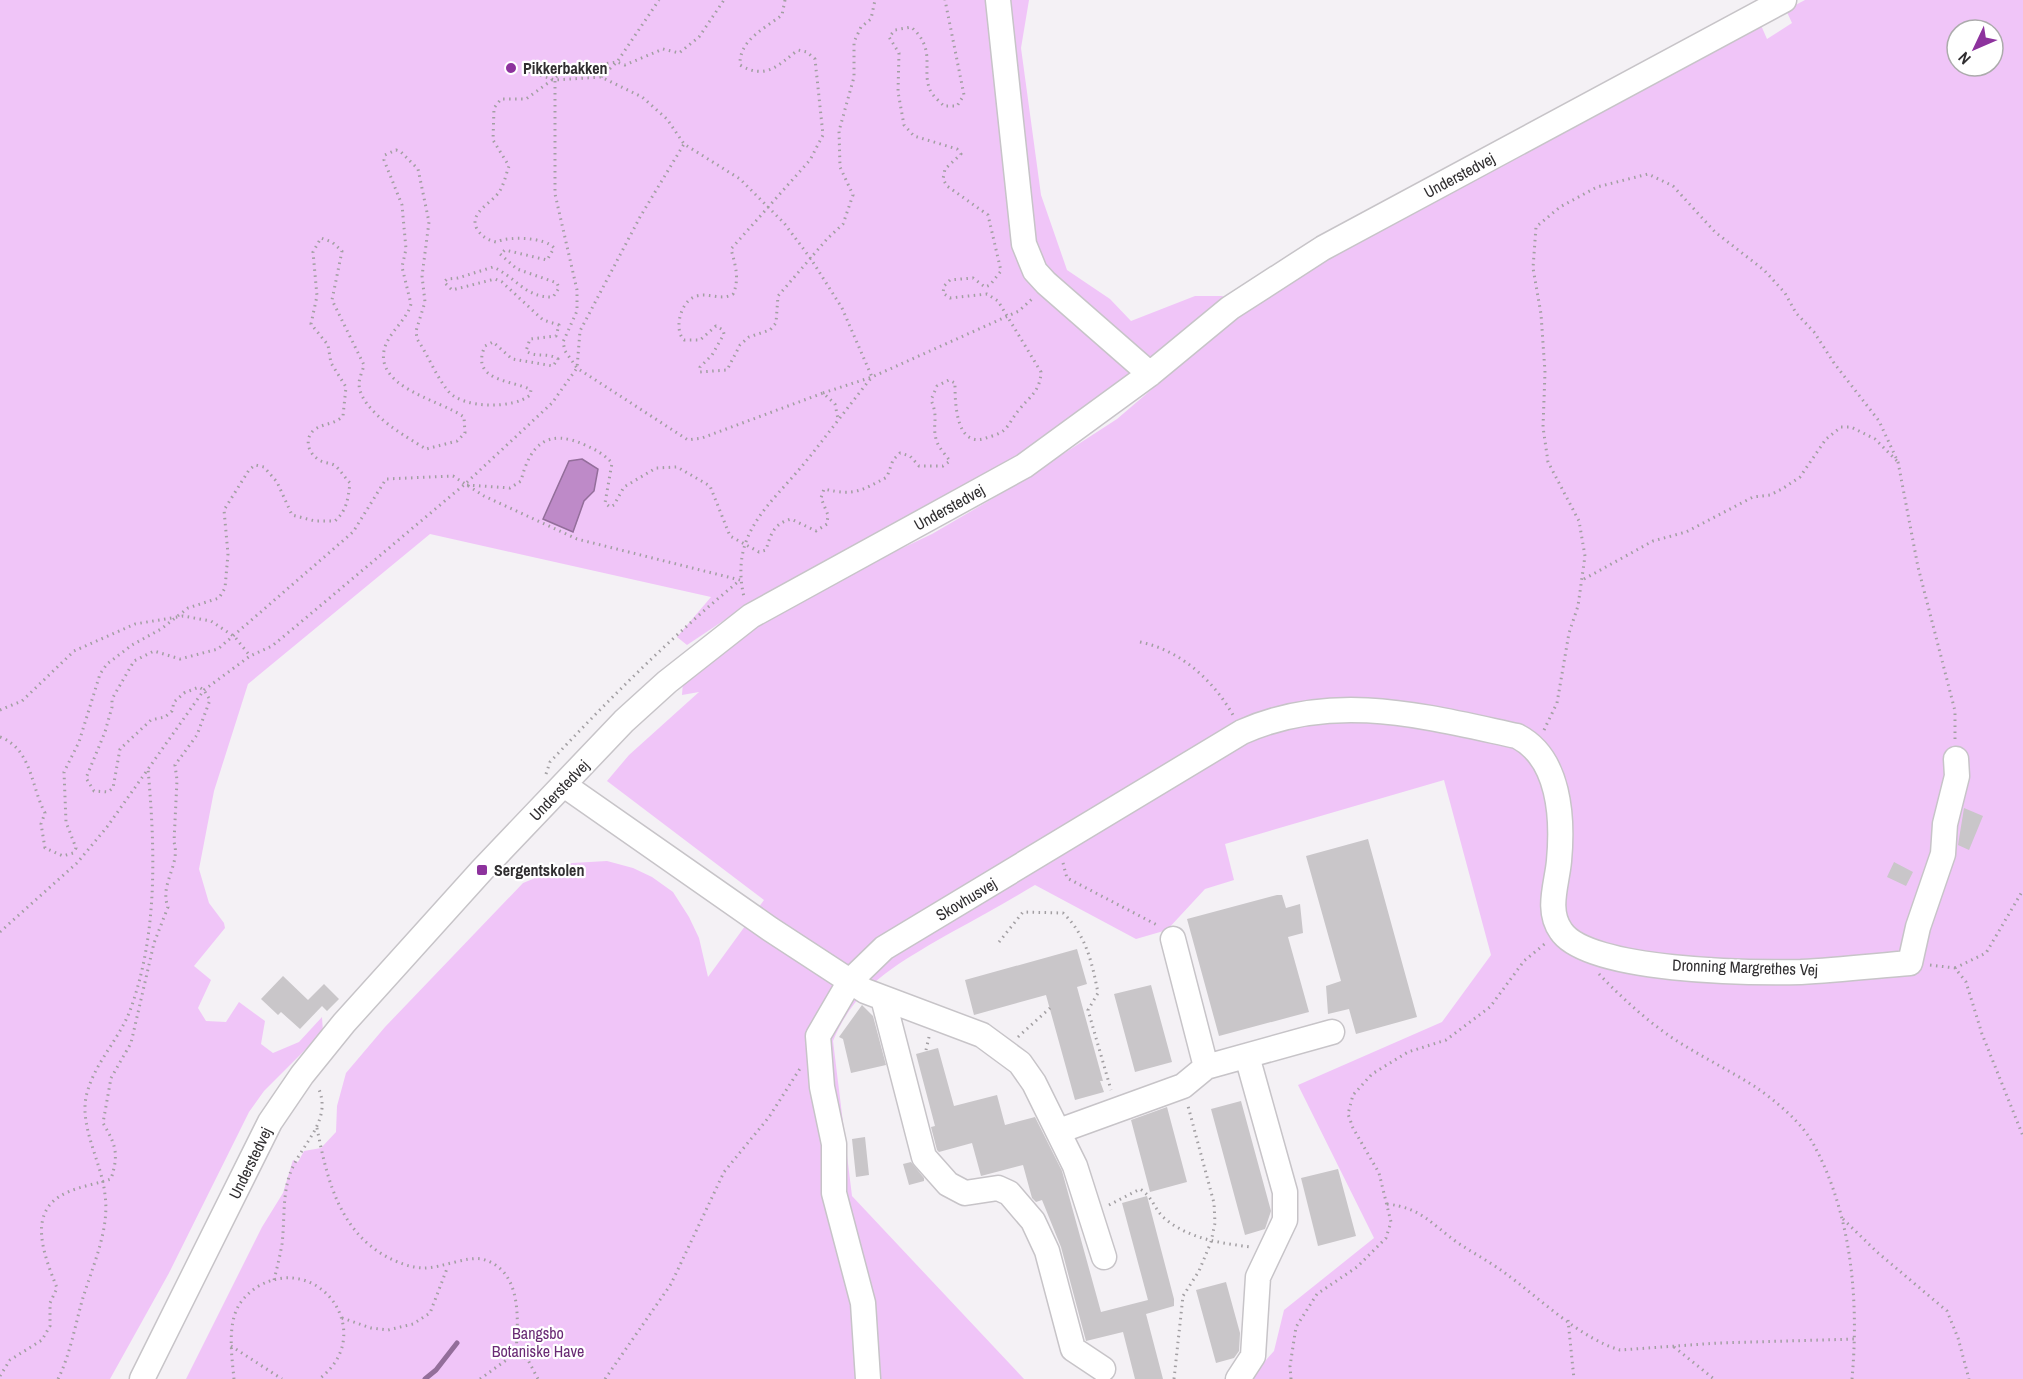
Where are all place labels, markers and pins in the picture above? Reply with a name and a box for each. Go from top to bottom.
place label: Pikkerbakken [523,57,608,79]
marker: Pikkerbakken [504,61,518,75]
place label: Sergentskolen [494,859,584,881]
marker: Sergentskolen [475,863,489,877]

